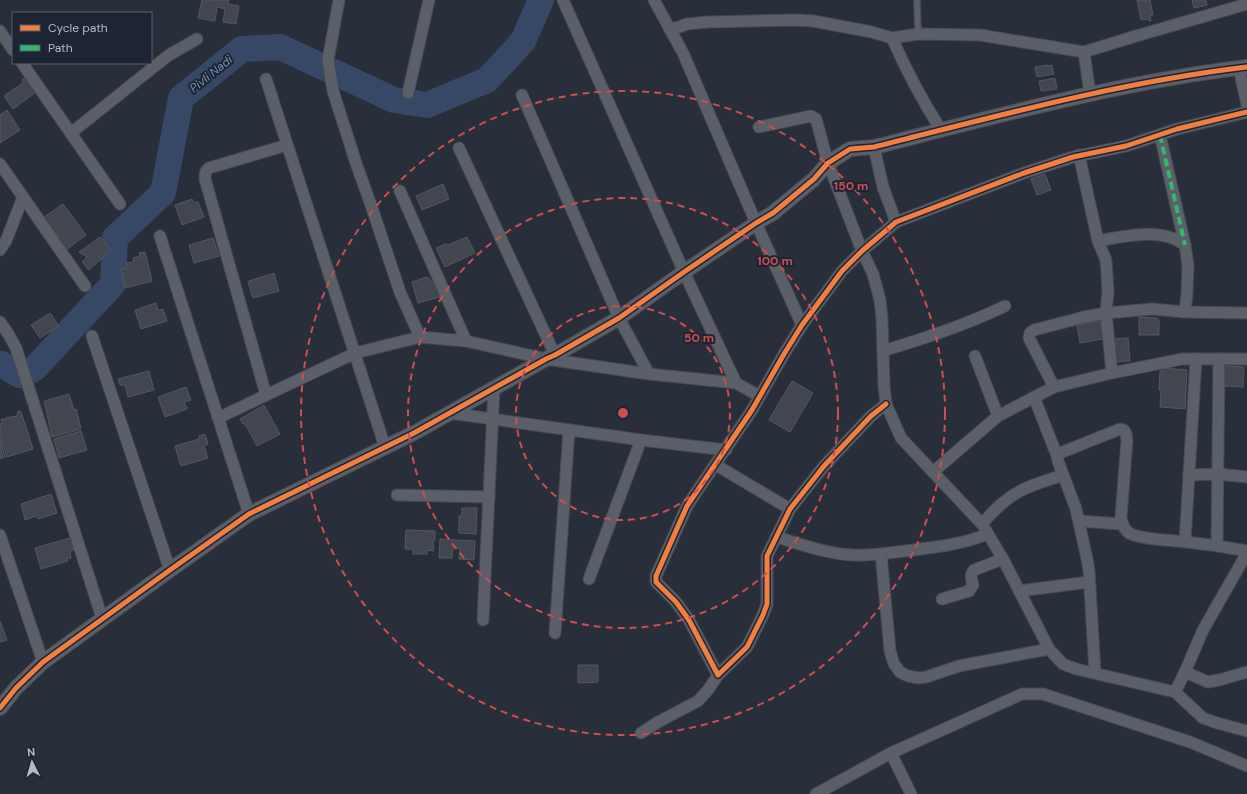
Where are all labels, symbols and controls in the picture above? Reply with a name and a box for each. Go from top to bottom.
legend [12,12,152,64]
text: Cycle path [48,20,108,36]
text: Path [48,40,73,56]
water label: Pivli Nadi [186,51,237,96]
text: 150 m [834,178,868,194]
text: 100 m [757,253,793,269]
text: 50 m [684,330,714,346]
centre of rings [616,406,630,420]
north arrow [12,742,52,782]
text: N [27,745,36,759]

